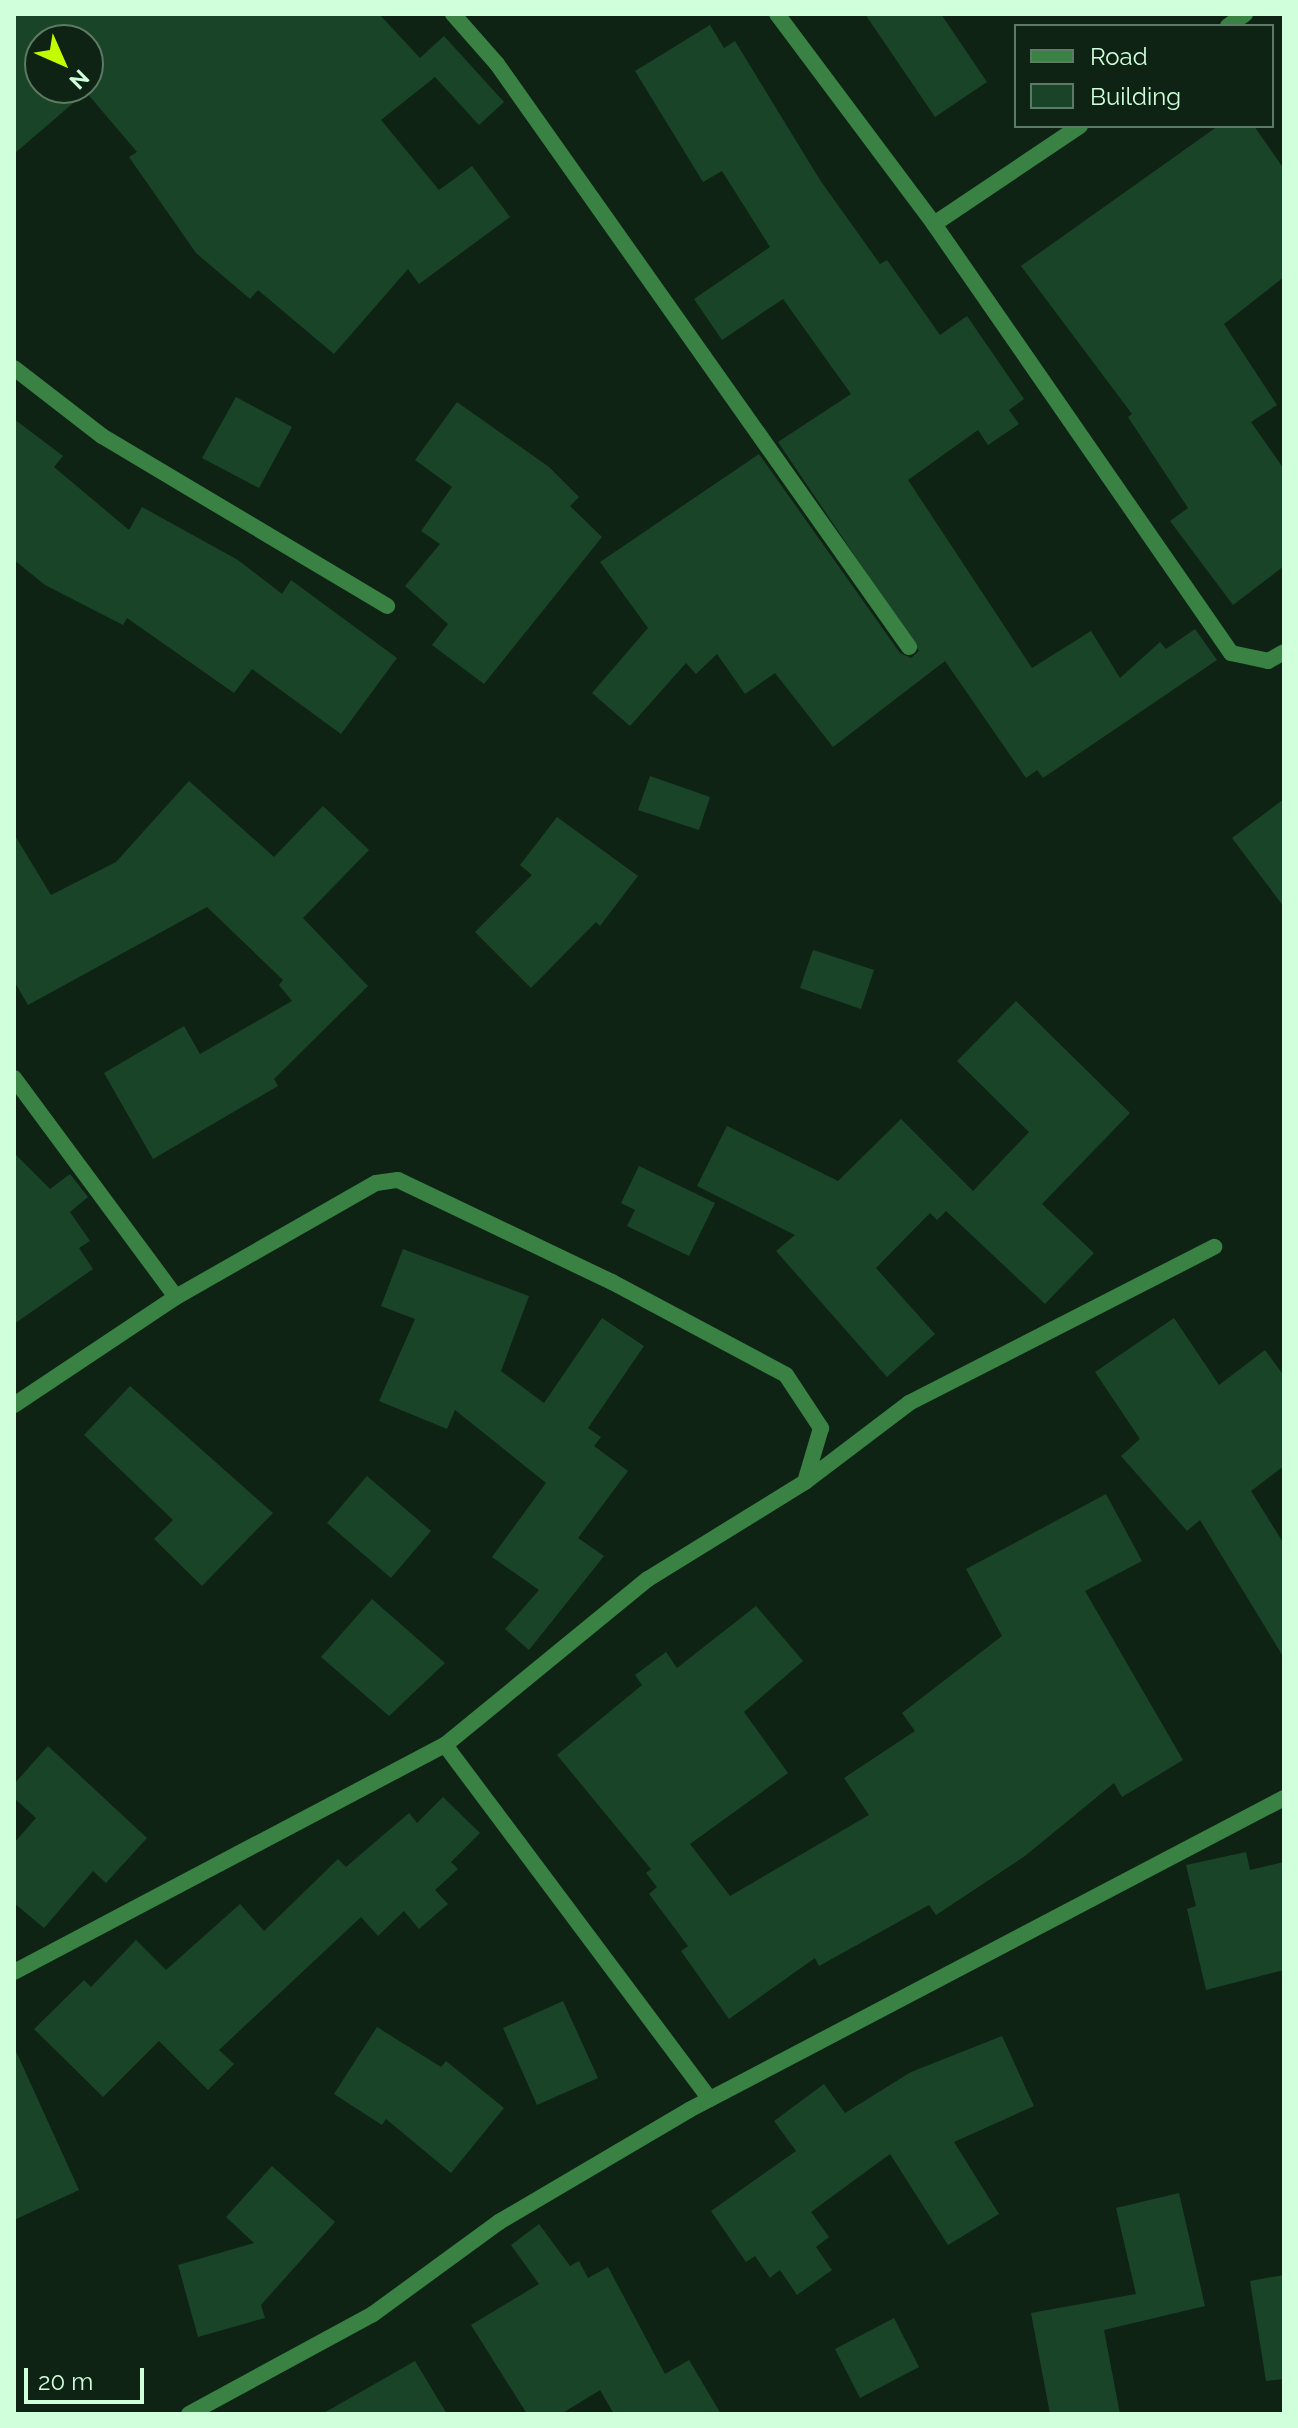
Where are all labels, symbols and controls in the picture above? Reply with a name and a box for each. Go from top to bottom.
north arrow [24,24,104,104]
legend [1014,24,1274,128]
text: Road [1090,42,1148,71]
text: N [64,64,95,95]
text: Building [1090,82,1181,111]
scale bar [28,2352,148,2402]
text: 20 m [38,2367,93,2396]

